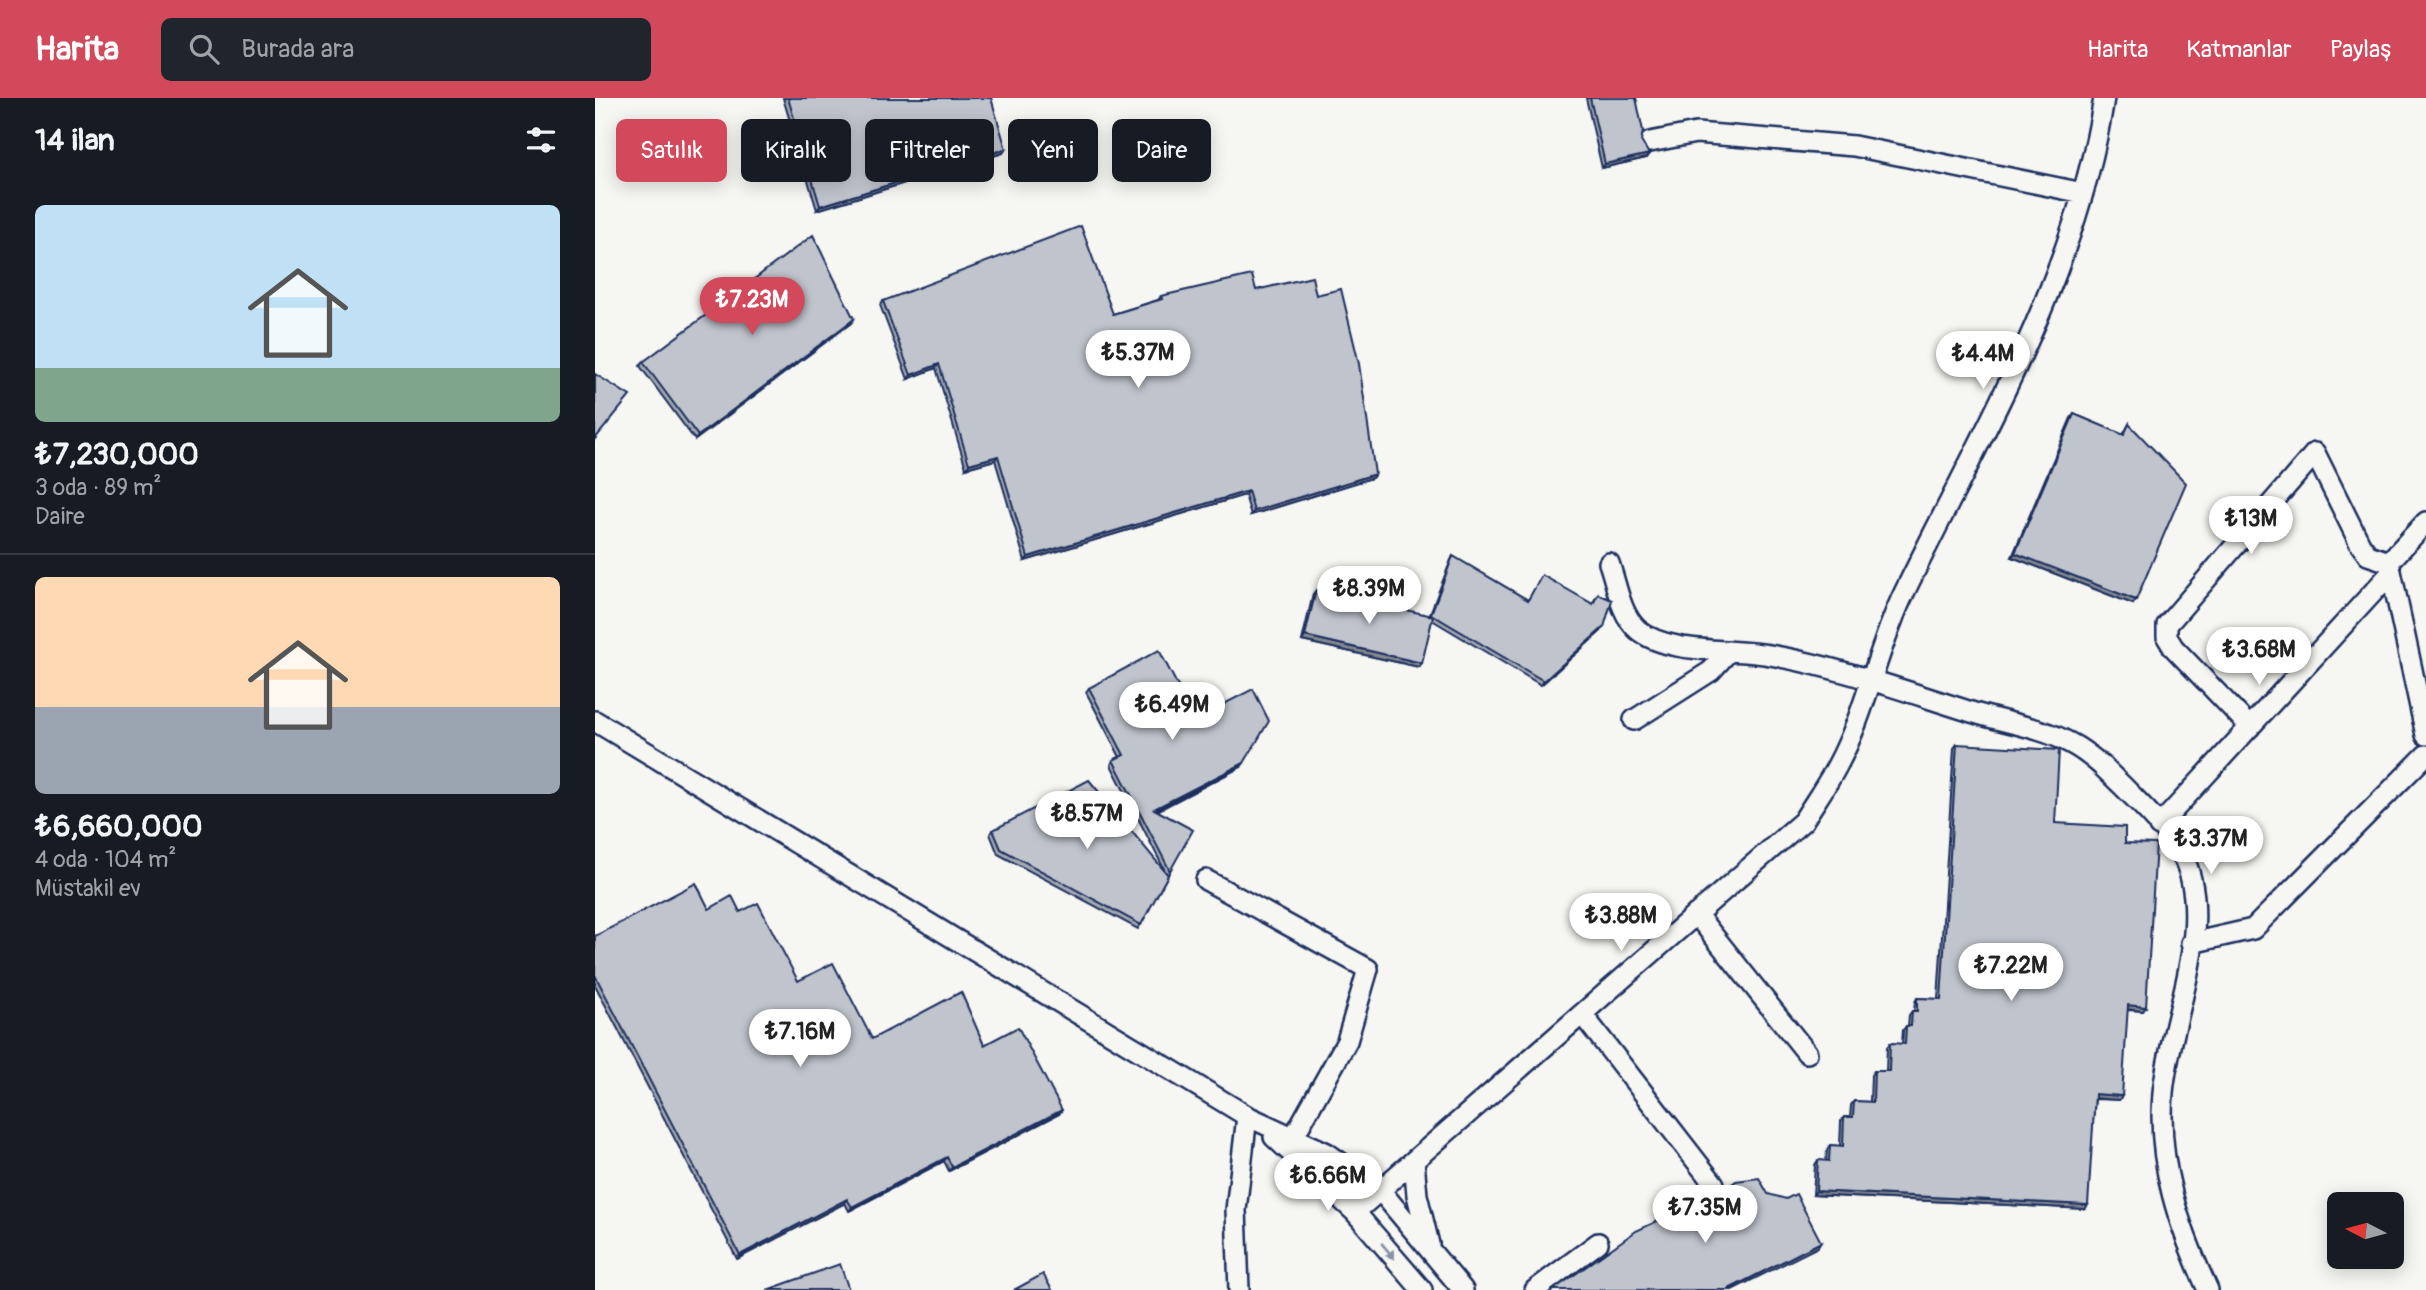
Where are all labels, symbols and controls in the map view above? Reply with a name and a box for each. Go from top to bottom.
search box [161,18,651,81]
text: Harita [35,29,119,70]
icon: search [185,30,223,68]
text: Burada ara [241,33,354,65]
text: Harita [2087,35,2148,64]
text: Katmanlar [2186,35,2292,64]
text: Paylaş [2330,35,2391,64]
chip: Satılık [616,119,727,182]
chip: Kiralık [741,119,851,182]
chip: Filtreler [865,119,994,182]
chip: Yeni [1008,119,1098,182]
chip: Daire [1112,119,1211,182]
icon: filters [522,121,560,159]
text: 14 ilan [35,122,115,159]
icon: home [235,250,361,376]
pin: ₺7.23M [695,278,809,337]
text: ₺7.23M [716,285,788,314]
pin: ₺5.37M [1081,330,1195,390]
pin: ₺4.4M [1934,331,2032,391]
text: ₺5.37M [1102,338,1174,367]
text: ₺4.4M [1952,339,2014,368]
text: ₺7,230,000 [35,436,199,473]
text: 3 oda · 89 m² [35,473,161,502]
pin: ₺13M [2210,496,2292,556]
text: Daire [35,502,84,531]
text: ₺13M [2225,504,2277,533]
pin: ₺8.39M [1312,566,1426,626]
text: ₺8.39M [1333,574,1405,603]
icon: home [235,622,361,748]
pin: ₺3.68M [2202,628,2316,687]
text: ₺3.68M [2222,635,2296,664]
pin: ₺6.49M [1115,682,1229,742]
text: ₺6.49M [1135,690,1209,719]
pin: ₺8.57M [1030,792,1144,851]
text: ₺8.57M [1051,799,1123,828]
text: ₺6,660,000 [35,808,203,845]
pin: ₺3.37M [2154,816,2268,876]
text: ₺3.37M [2174,824,2248,853]
text: 4 oda · 104 m² [35,845,176,874]
text: Müstakil ev [35,874,141,903]
pin: ₺3.88M [1564,894,1678,953]
text: ₺3.88M [1585,901,1657,930]
pin: ₺7.22M [1954,944,2068,1003]
text: ₺7.22M [1974,951,2048,980]
pin: ₺7.16M [743,1010,857,1069]
text: ₺7.16M [765,1017,835,1046]
pin: ₺6.66M [1271,1154,1385,1213]
text: ₺6.66M [1290,1161,1366,1190]
pin: ₺7.35M [1648,1186,1762,1245]
north arrow [2327,1192,2405,1269]
map controls [2327,1192,2404,1269]
text: ₺7.35M [1669,1193,1741,1222]
one-way arrow [1380,1242,1396,1260]

